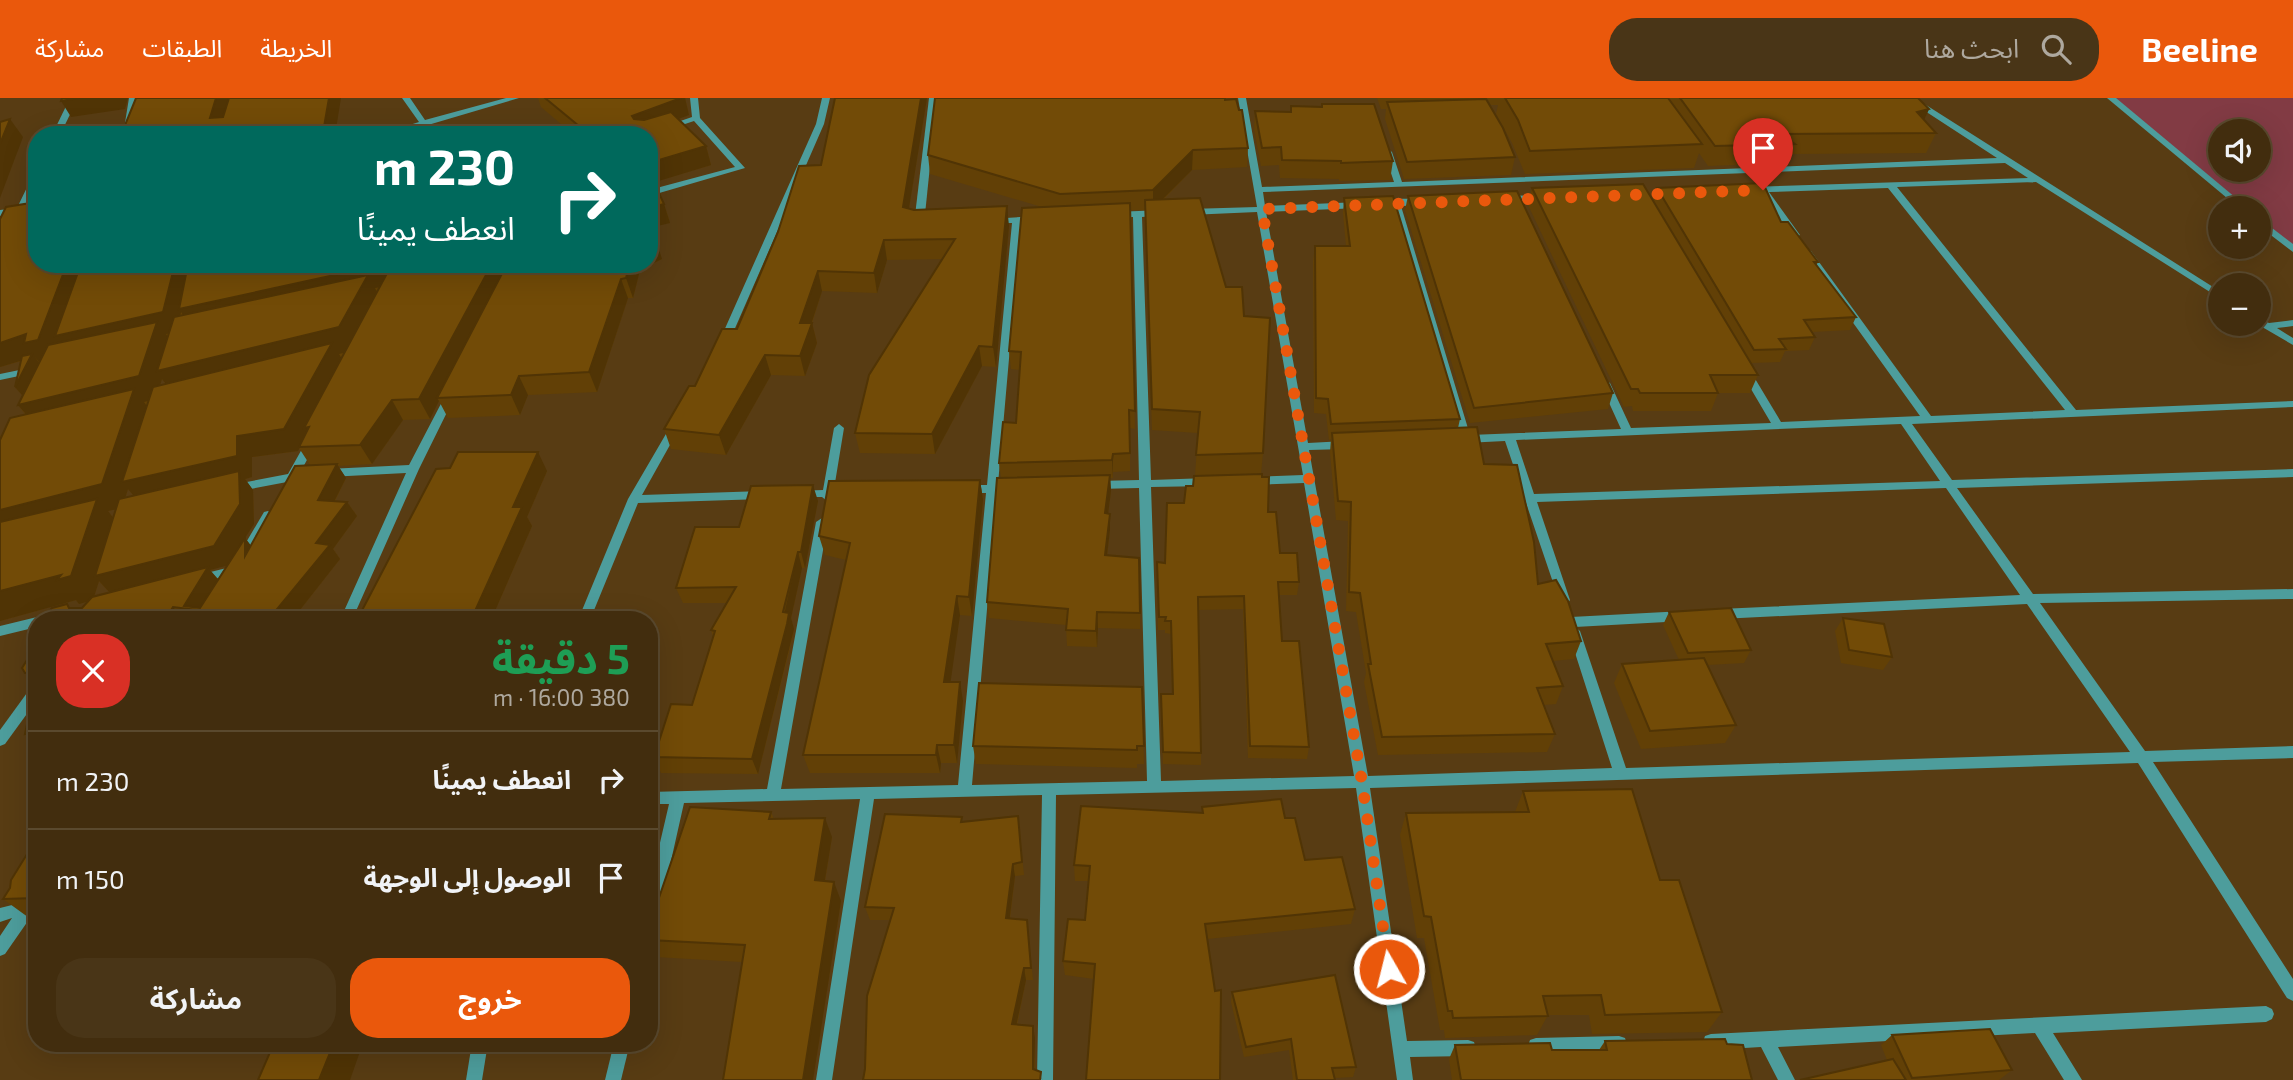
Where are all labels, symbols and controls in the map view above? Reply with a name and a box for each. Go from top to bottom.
search box [1609,18,2099,81]
text: Beeline [2141,29,2258,69]
icon: search [2037,30,2075,68]
text: ابحث هنا [1924,32,2019,63]
text: مشاركة [35,33,104,62]
text: الطبقات [142,33,222,62]
text: الخريطة [260,33,332,62]
pin [1733,118,1793,190]
map controls [2208,119,2271,336]
button: sound [2208,119,2271,182]
icon: arrive [1744,129,1782,167]
text: 230 m [374,136,515,195]
icon: right [539,154,630,245]
button: + [2208,196,2271,259]
text: انعطف يمينًا [357,208,515,246]
button: − [2208,273,2271,336]
text: 5 دقيقة [492,632,630,682]
button: close [56,634,130,708]
text: 380 m · 16:00 [493,683,630,711]
icon: right [592,761,630,799]
text: انعطف يمينًا [432,763,571,794]
text: 230 m [56,765,129,796]
icon: arrive [592,859,630,897]
text: الوصول إلى الوجهة [363,861,571,892]
text: 150 m [56,863,125,894]
position arrow [1352,932,1426,1006]
button: مشاركة [56,958,336,1038]
button: خروج [350,958,630,1038]

